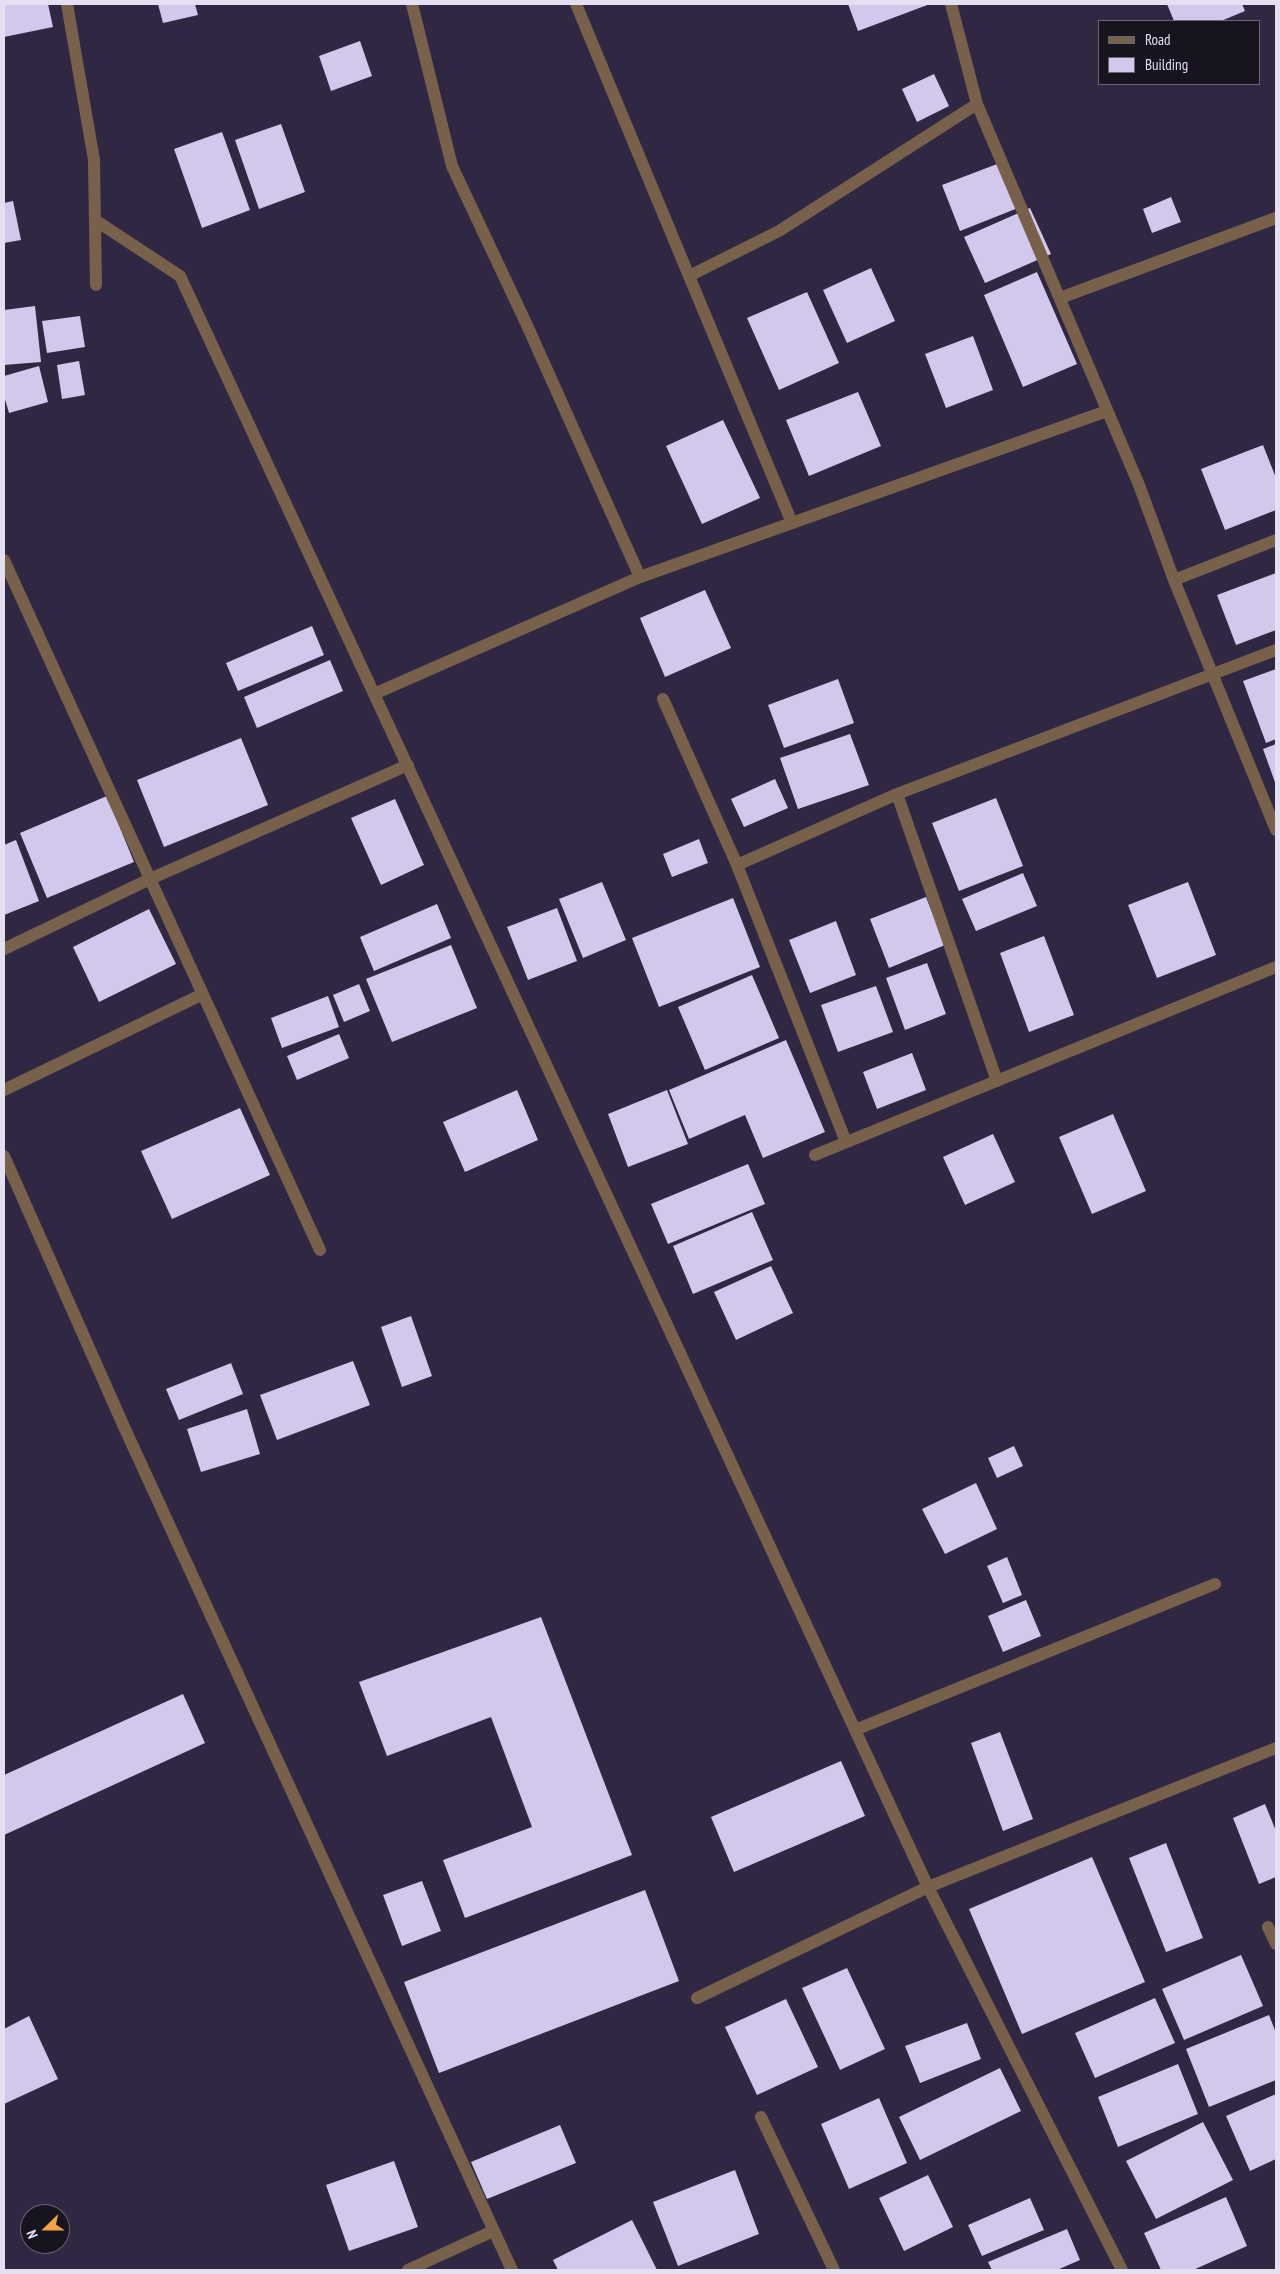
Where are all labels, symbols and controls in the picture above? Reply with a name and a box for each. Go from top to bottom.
legend [1098,20,1260,85]
text: Road [1145,30,1171,49]
text: Building [1145,55,1188,74]
north arrow [20,2204,70,2254]
text: N [22,2227,42,2241]

